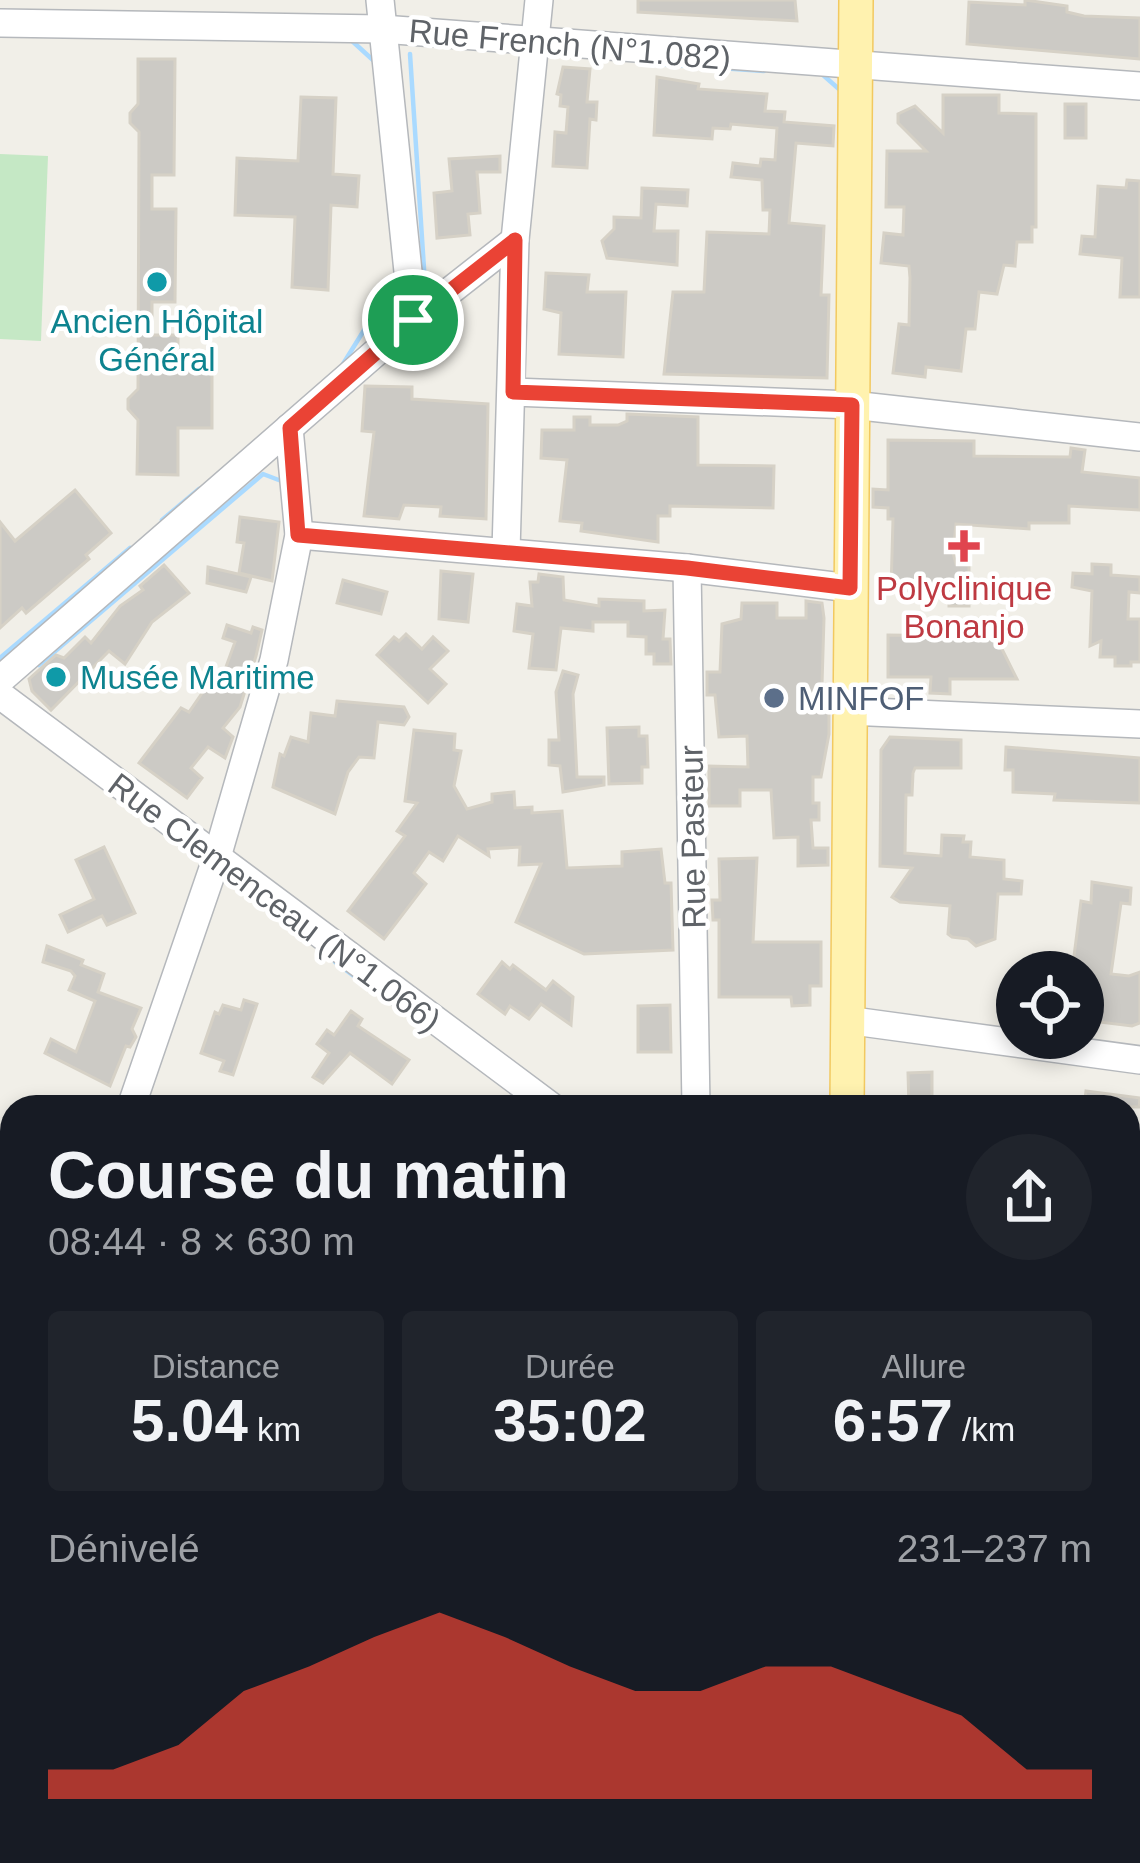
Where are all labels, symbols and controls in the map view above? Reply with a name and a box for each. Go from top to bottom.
street label: Rue French (N°1.082) [407,12,733,77]
marker: Ancien Hôpital Général [144,269,170,295]
pin [362,269,464,371]
icon: arrive [380,287,446,353]
place label: Ancien Hôpital Général [51,303,263,378]
marker: Polyclinique Bonanjo [948,530,980,562]
place label: Polyclinique Bonanjo [876,570,1052,645]
place label: Musée Maritime [80,659,315,696]
marker: Musée Maritime [43,664,69,690]
place label: MINFOF [798,680,924,717]
marker: MINFOF [761,685,787,711]
street label: Rue Pasteur [672,745,713,929]
street label: Rue Clemenceau (N°1.066) [102,766,448,1039]
map controls [996,951,1104,1059]
button: locate [996,951,1104,1059]
button: share [966,1134,1092,1260]
text: Course du matin [48,1138,569,1212]
text: 08:44 · 8 × 630 m [48,1220,355,1263]
text: Distance [152,1348,280,1385]
text: Durée [525,1348,615,1385]
text: Allure [882,1348,966,1385]
text: 5.04 [131,1387,248,1454]
text: 35:02 [493,1387,647,1454]
text: 6:57 [833,1387,953,1454]
text: km [248,1411,301,1448]
text: /km [953,1411,1015,1448]
text: Dénivelé [48,1527,200,1570]
text: 231–237 m [897,1527,1092,1570]

